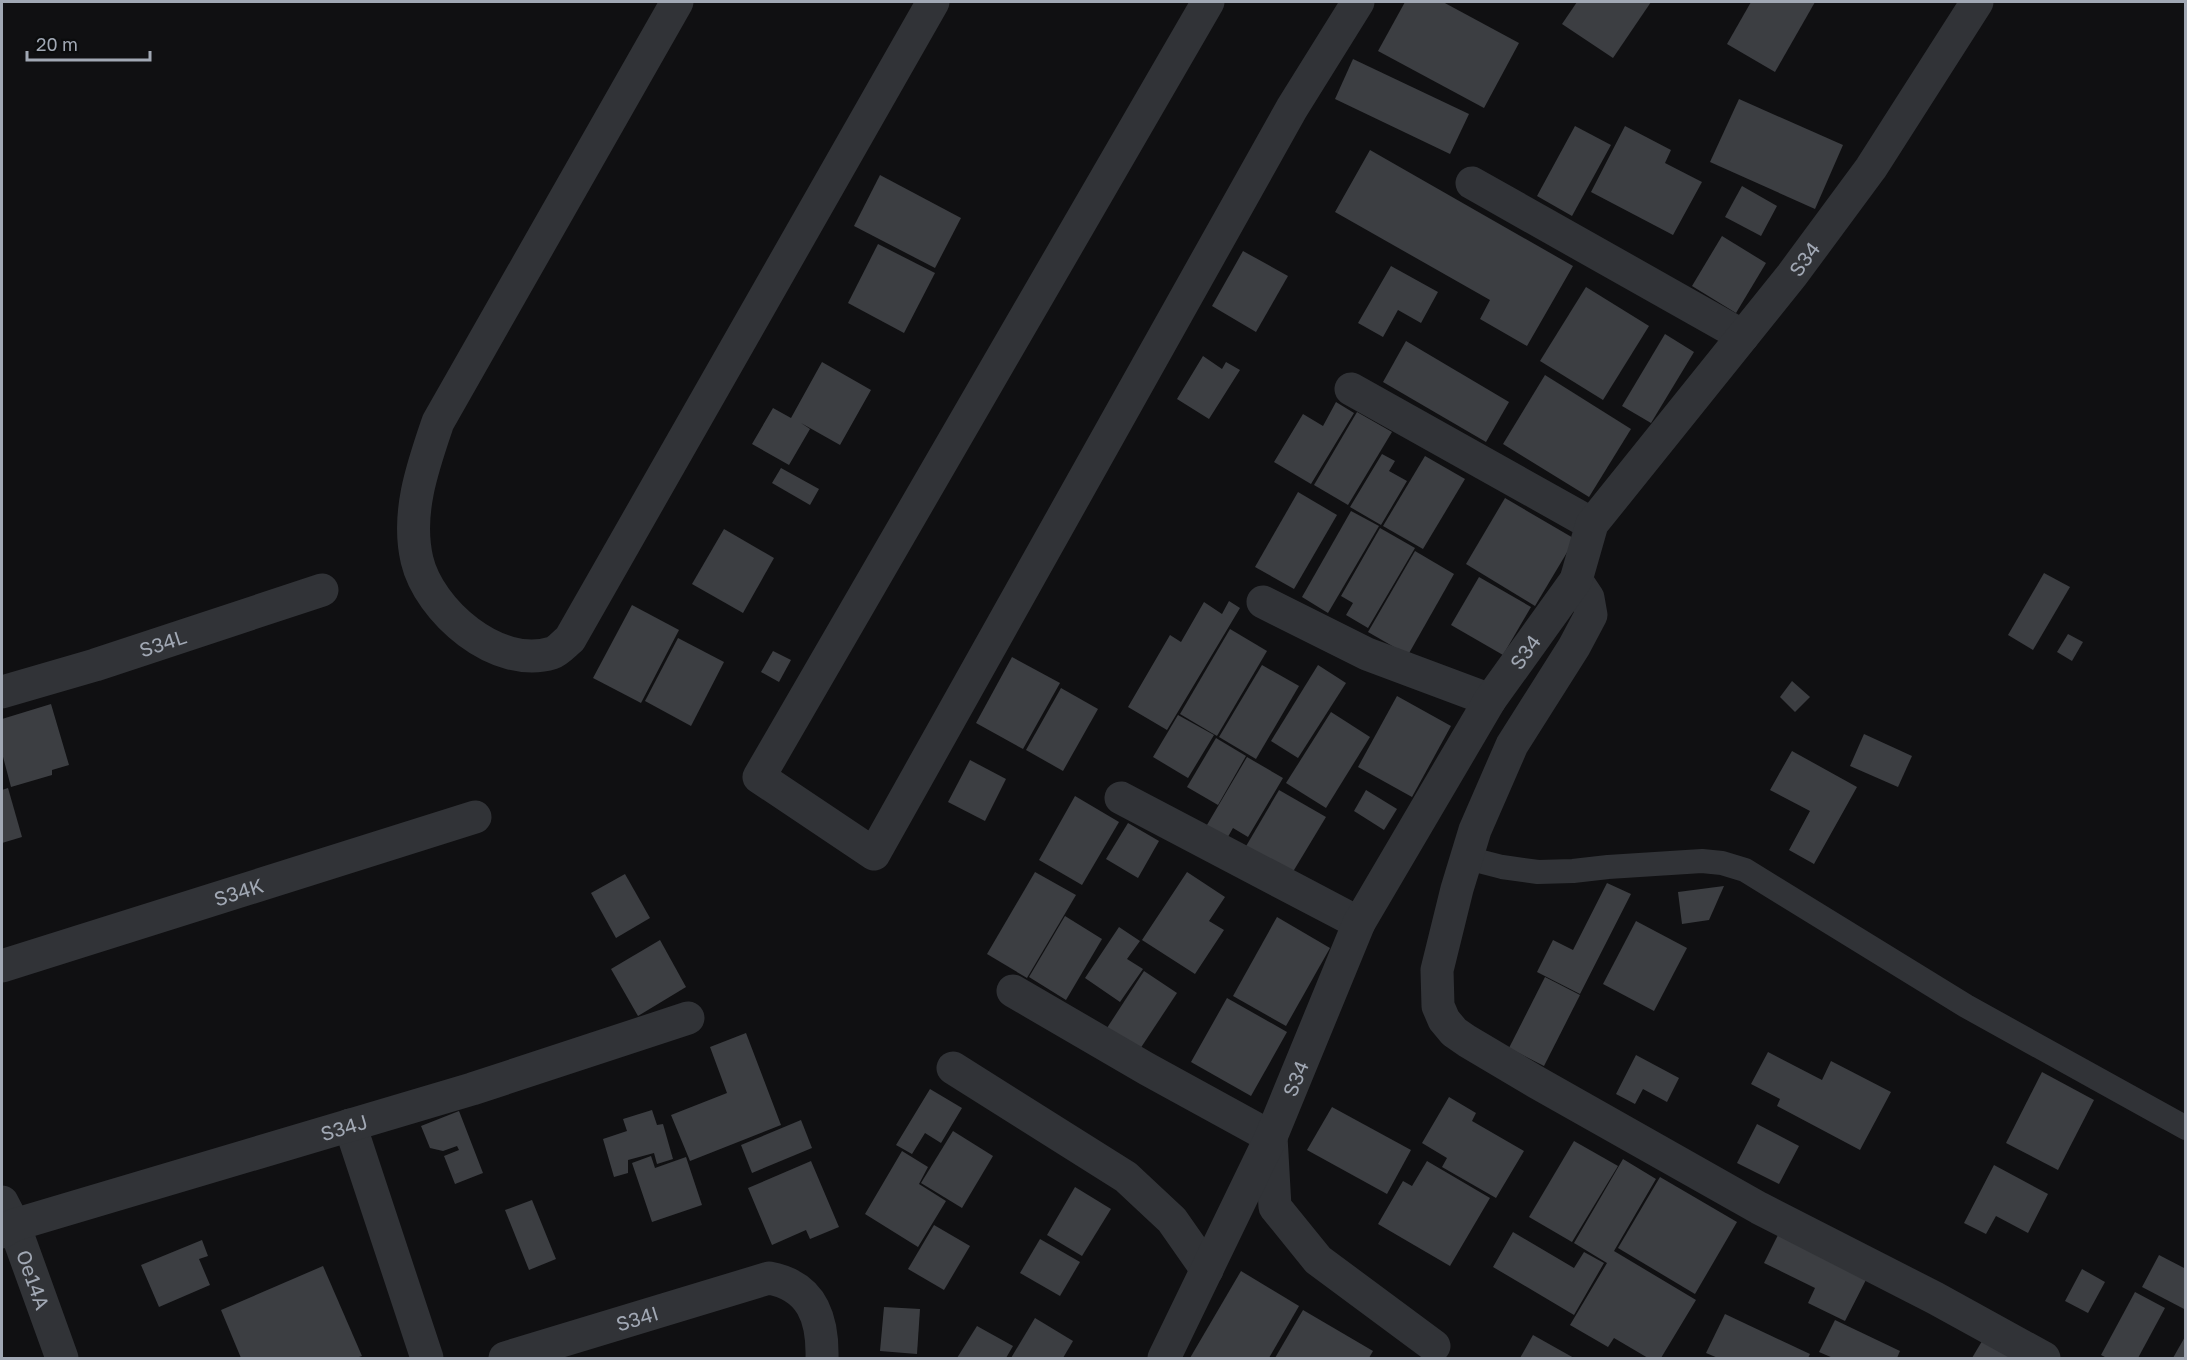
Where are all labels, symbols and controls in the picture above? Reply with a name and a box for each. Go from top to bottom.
scale bar [27,24,150,62]
text: 20 m [36,33,78,55]
street label: S34 [1783,237,1825,281]
street label: S34L [136,624,189,662]
street label: S34 [1504,630,1545,674]
street label: S34K [211,872,266,911]
street label: S34 [1277,1057,1313,1100]
street label: S34J [318,1109,370,1145]
street label: Oe14A [12,1247,55,1313]
street label: S34I [613,1300,661,1336]

